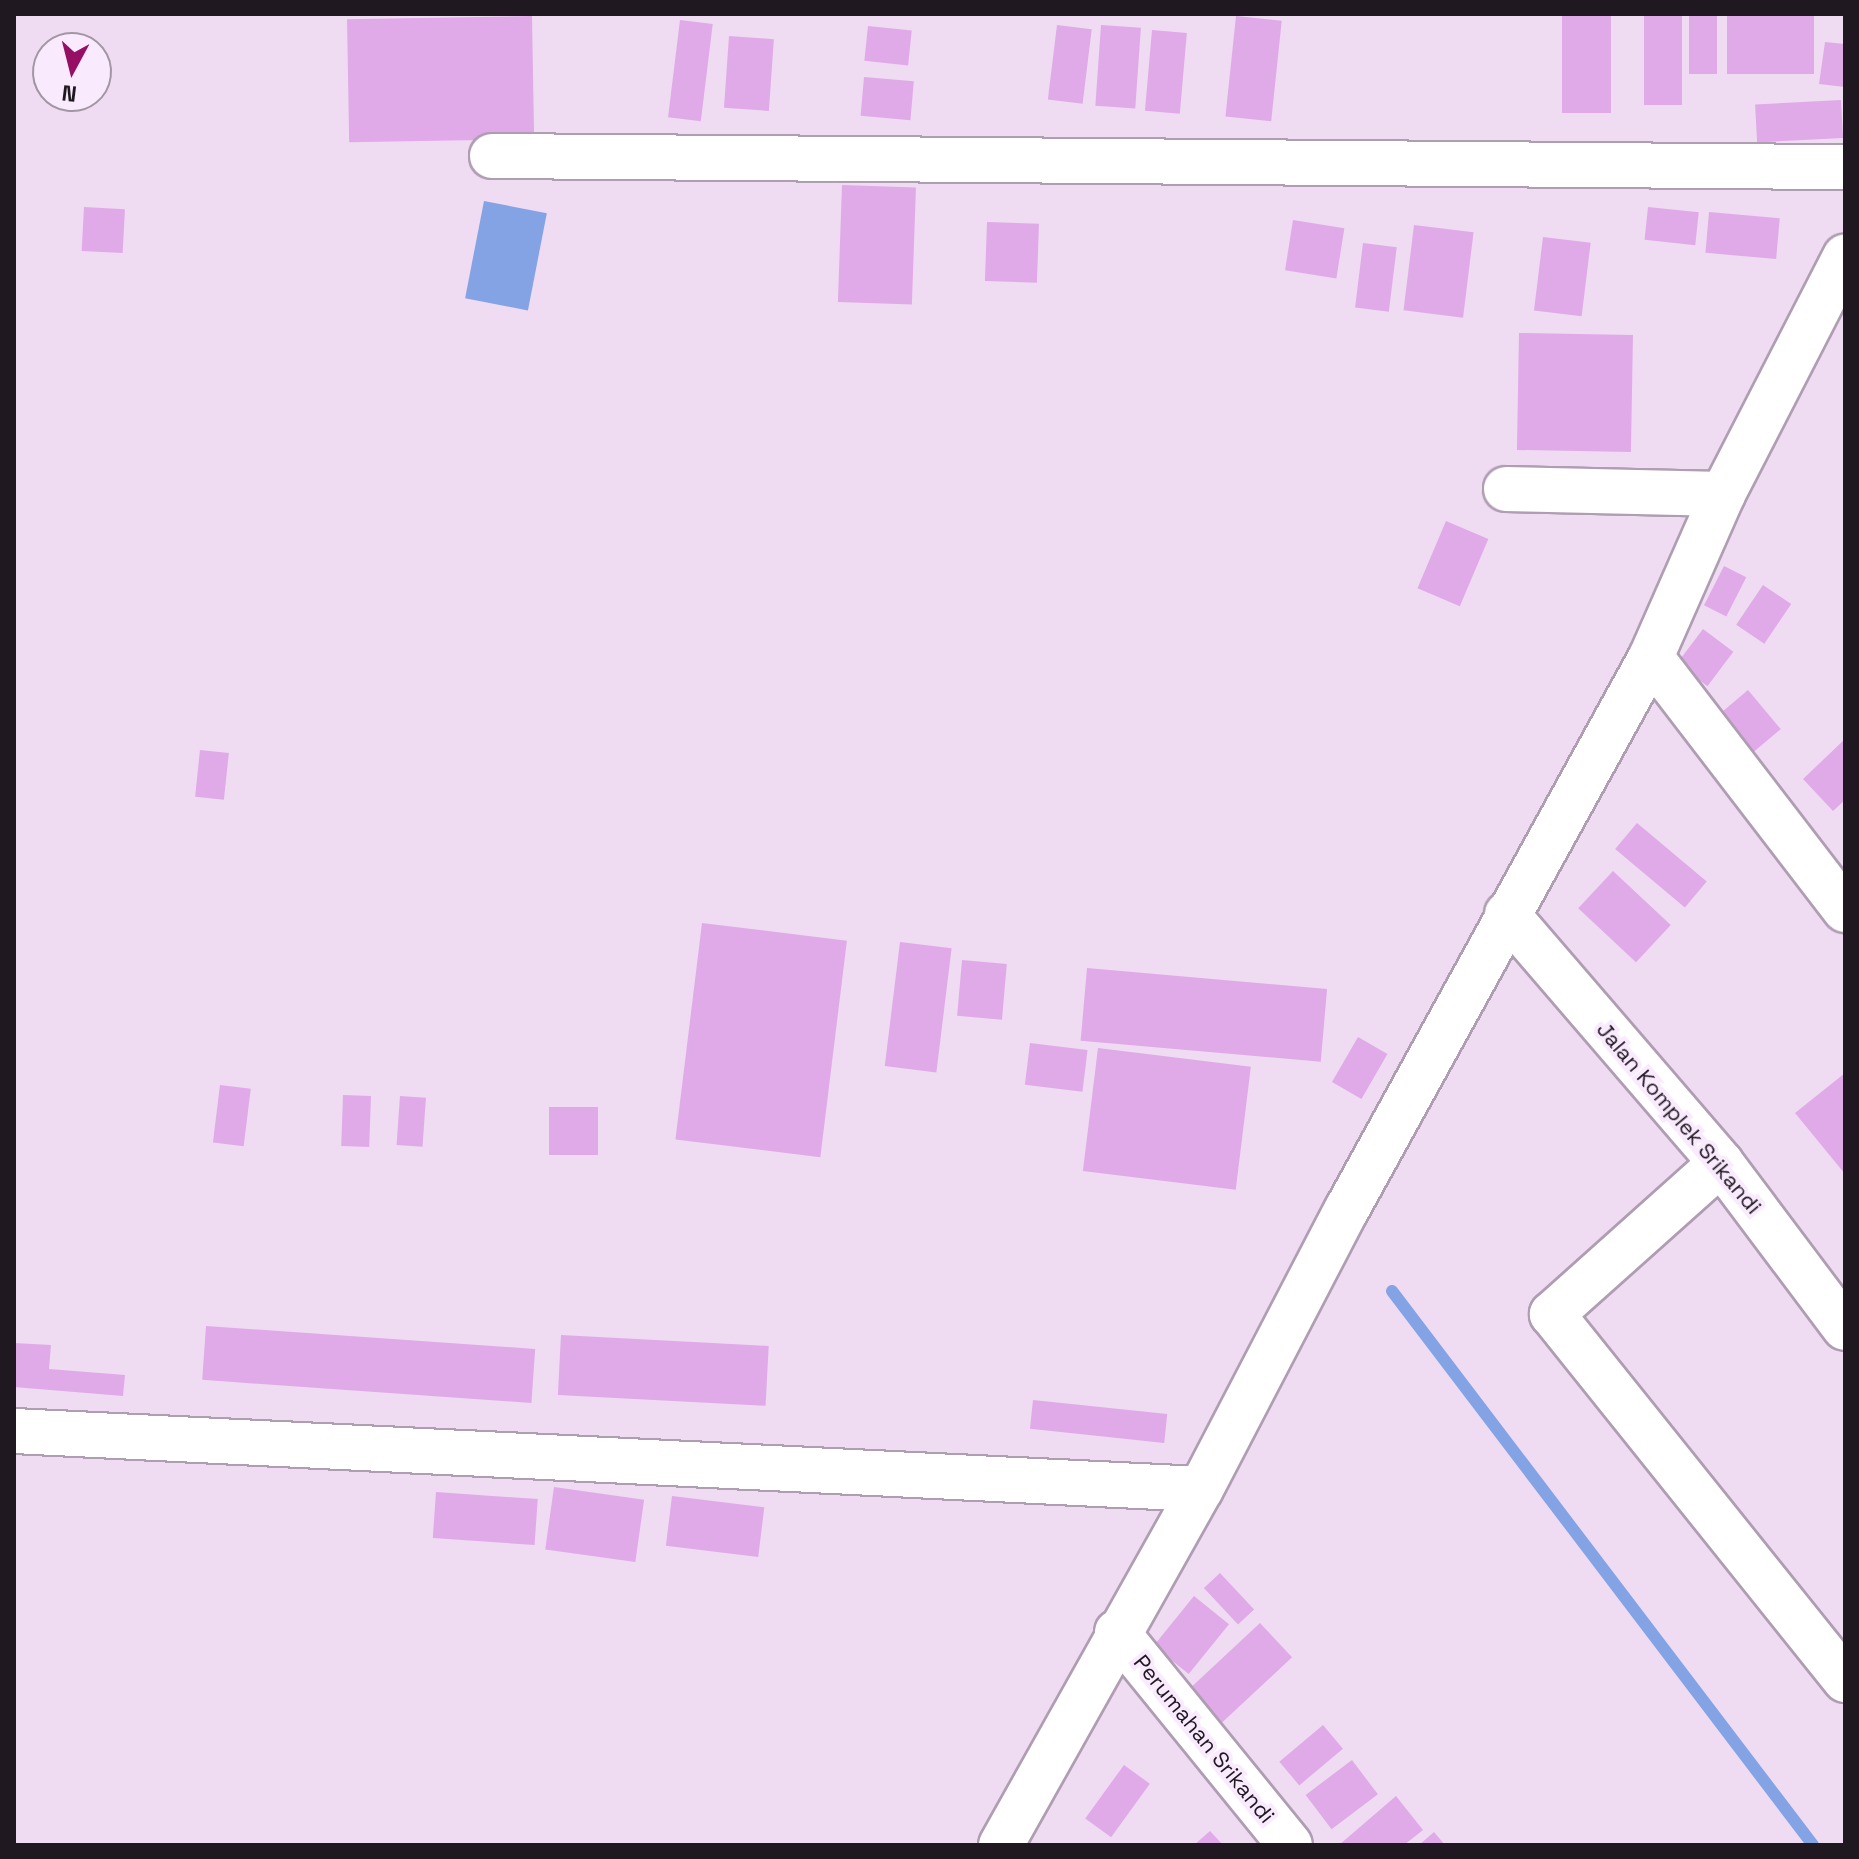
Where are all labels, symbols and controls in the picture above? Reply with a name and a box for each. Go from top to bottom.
north arrow [32,32,112,112]
text: N [60,79,78,109]
street label: Jalan Komplek Srikandi [1591,1017,1767,1219]
street label: Perumahan Srikandi [1128,1650,1280,1828]

